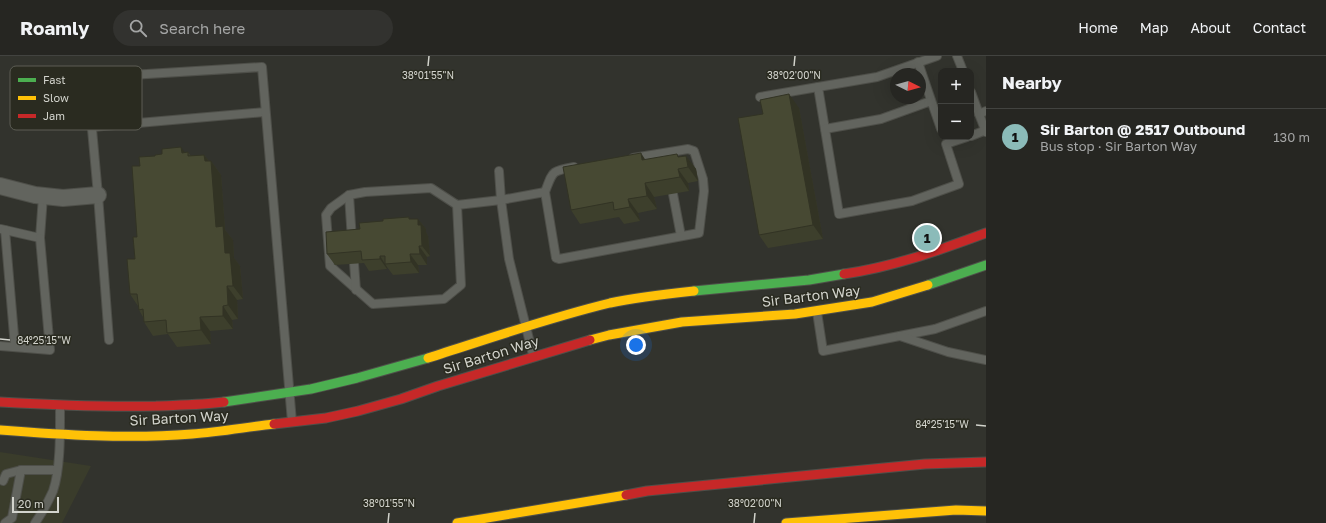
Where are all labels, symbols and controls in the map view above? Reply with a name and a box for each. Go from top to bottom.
search box [113,10,393,46]
text: Roamly [20,16,89,39]
icon: search [127,17,149,39]
text: Search here [159,19,245,37]
text: Home [1078,19,1118,36]
text: Map [1140,19,1168,36]
text: About [1190,19,1231,36]
text: Contact [1253,19,1306,36]
legend [10,66,142,130]
north arrow [890,68,926,104]
map controls [938,68,974,140]
button: + [938,68,974,104]
text: 38°01'55"N [402,69,454,81]
text: 38°02'00"N [767,69,821,81]
text: Nearby [1002,72,1062,93]
text: Fast [43,73,66,86]
text: Slow [43,91,69,104]
button: − [938,104,974,140]
text: Jam [43,109,65,122]
text: Sir Barton @ 2517 Outbound [1040,120,1245,138]
text: 1 [1012,129,1018,145]
text: 130 m [1273,129,1310,145]
text: Bus stop · Sir Barton Way [1040,138,1197,154]
pin: 1 [914,223,940,253]
street label: Sir Barton Way [761,281,861,310]
street label: Sir Barton Way [441,332,541,377]
text: 84°25'15"W [17,334,71,346]
your location [626,335,646,355]
street label: Sir Barton Way [129,406,229,429]
text: 84°25'15"W [915,418,969,430]
scale bar [12,495,59,514]
text: 20 m [18,497,44,510]
text: 38°01'55"N [363,497,415,509]
text: 38°02'00"N [728,497,782,509]

